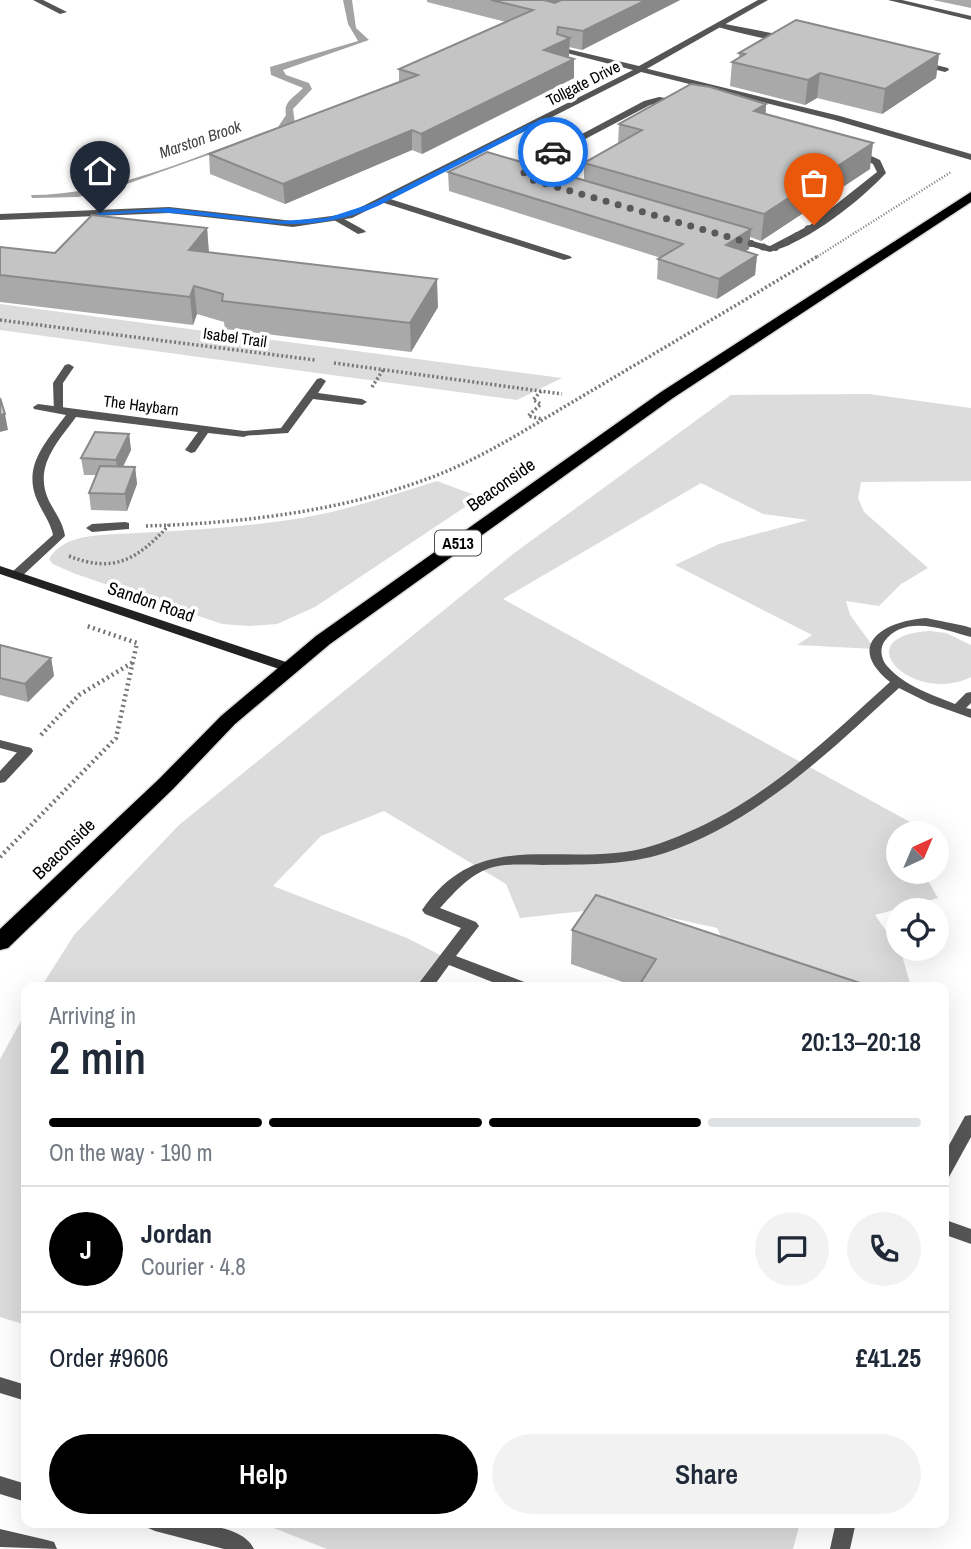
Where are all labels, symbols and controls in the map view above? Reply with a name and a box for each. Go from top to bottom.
street label: Tollgate Drive [542,55,624,111]
water label: Marston Brook [156,115,244,163]
courier [518,117,588,187]
icon: car [534,133,572,171]
pin [70,141,130,213]
icon: home [81,152,119,190]
pin [784,153,844,225]
icon: bag [795,164,833,202]
street label: Isabel Trail [202,322,268,352]
street label: The Haybarn [102,389,180,421]
street label: Beaconside [462,452,540,517]
road number: A513 [435,530,481,556]
street label: Sandon Road [104,575,198,628]
street label: Beaconside [27,813,100,885]
north arrow [886,821,948,884]
map controls [886,821,949,961]
button: locate [886,898,949,961]
text: Arriving in [49,1000,136,1031]
text: 20:13–20:18 [801,1024,921,1059]
text: 2 min [49,1026,146,1088]
text: On the way · 190 m [49,1137,213,1168]
button: chat [755,1212,829,1286]
button: phone [847,1212,921,1286]
text: Jordan [141,1216,212,1251]
text: J [80,1232,92,1267]
text: Courier · 4.8 [141,1251,246,1282]
text: Order #9606 [49,1340,169,1375]
text: £41.25 [856,1340,921,1375]
button: Help [49,1434,478,1514]
button: Share [492,1434,921,1514]

